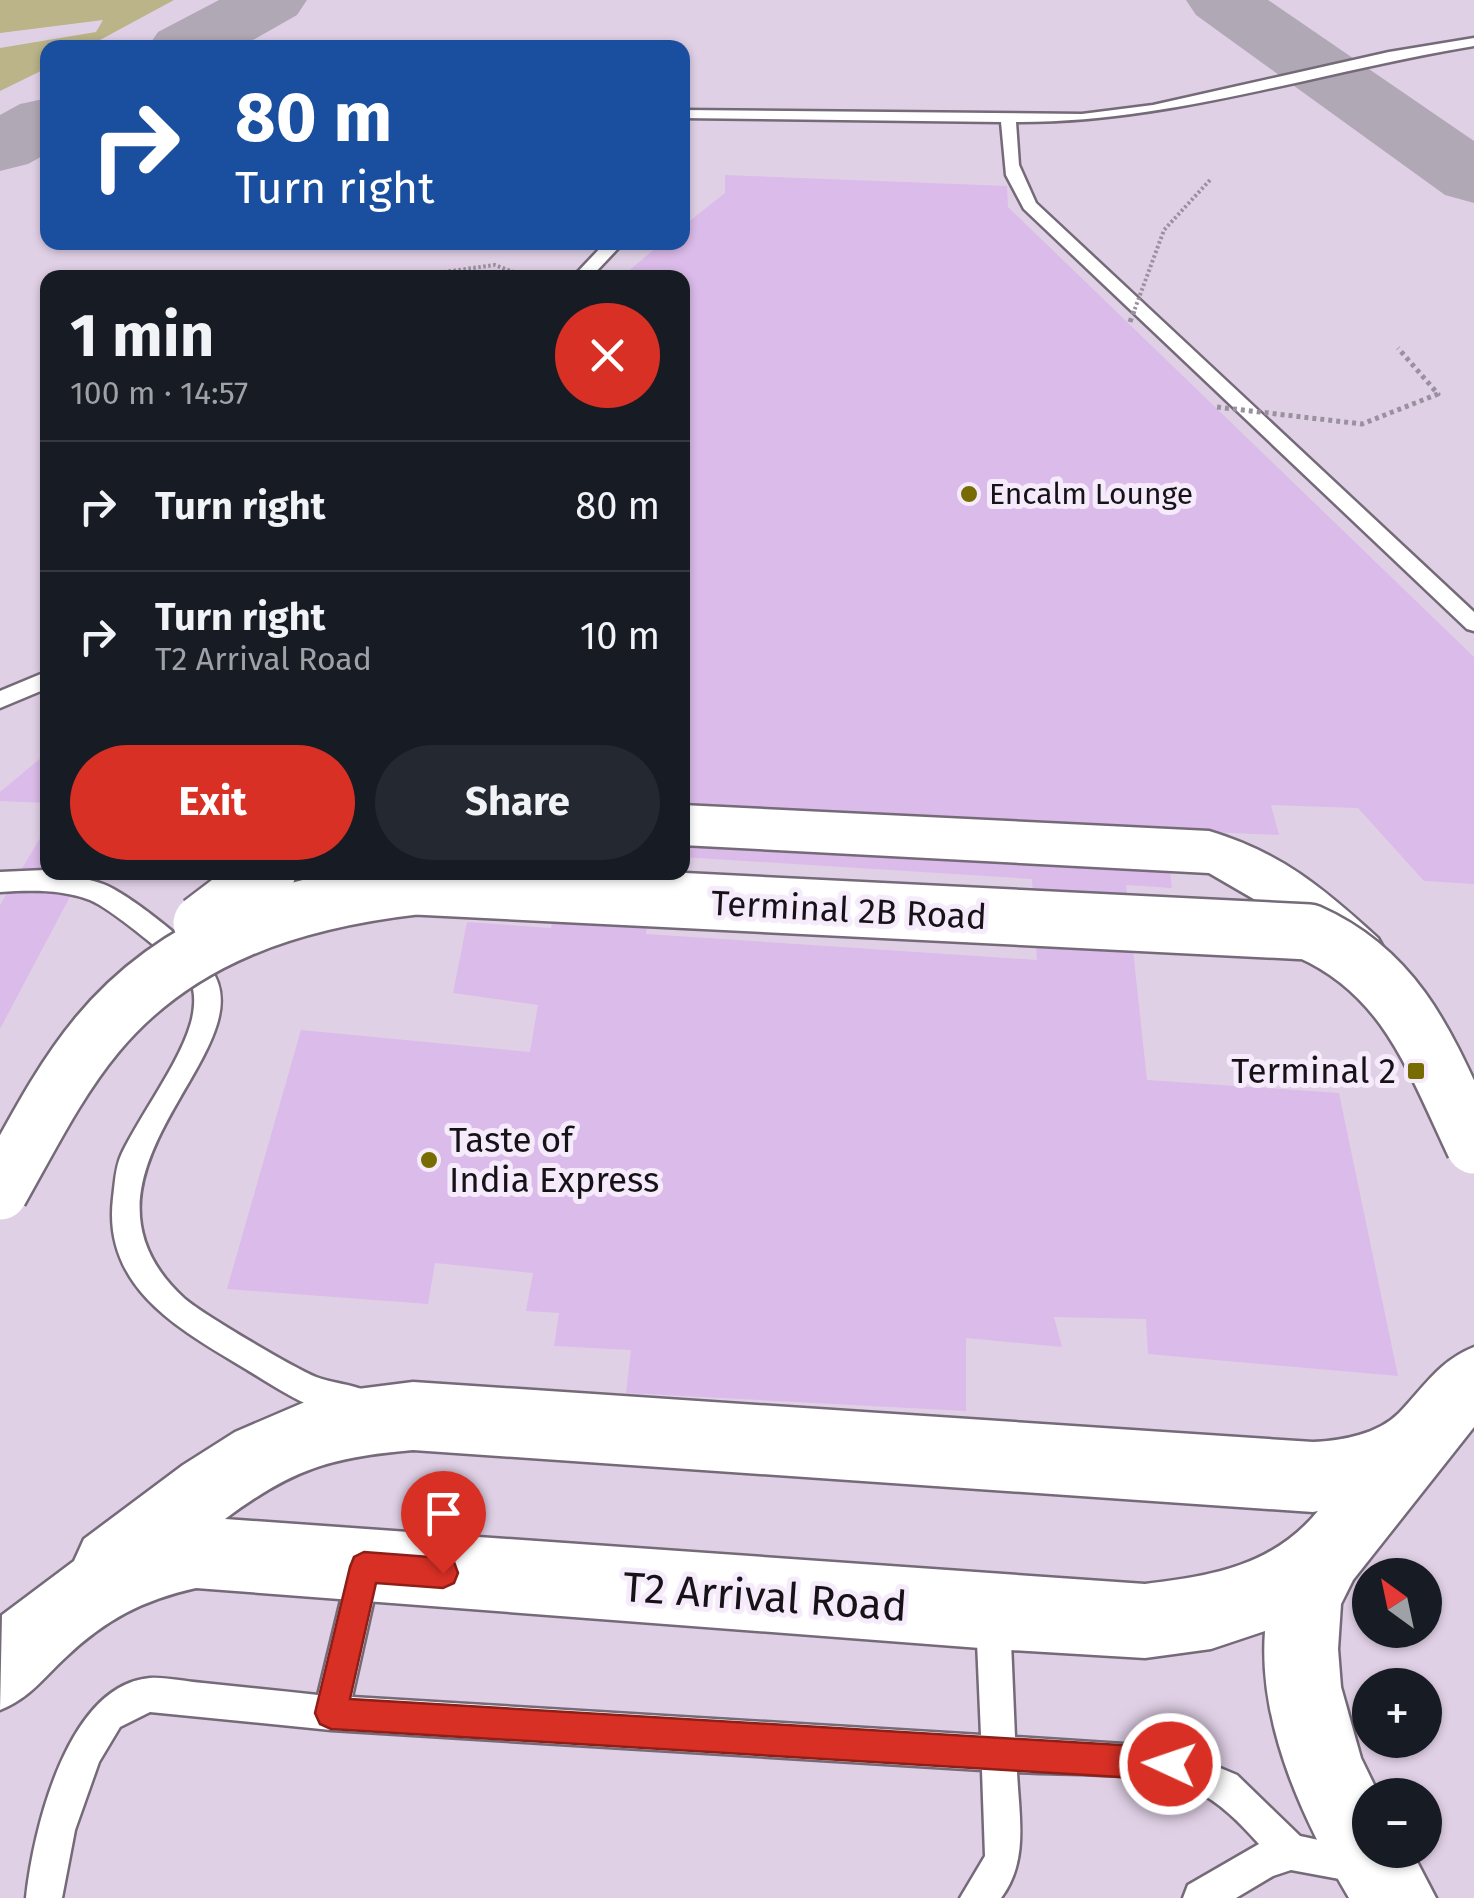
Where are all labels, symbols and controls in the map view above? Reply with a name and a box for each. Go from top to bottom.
text: 80 m [235,76,392,160]
icon: right [70,80,200,210]
text: Turn right [235,161,434,215]
text: 1 min [70,300,214,372]
button: close [555,303,660,408]
text: 100 m · 14:57 [70,374,248,412]
place label: Encalm Lounge [989,476,1193,512]
icon: right [70,479,125,534]
text: Turn right [155,483,325,529]
text: 80 m [575,483,660,529]
marker: Encalm Lounge [958,483,980,505]
text: Turn right [155,594,325,640]
icon: right [70,609,125,664]
text: 10 m [580,613,660,659]
text: T2 Arrival Road [155,640,372,678]
button: Exit [70,745,355,860]
button: Share [375,745,660,860]
street label: Terminal 2B Road [710,882,988,938]
place label: Terminal 2 [1231,1050,1396,1092]
marker: Terminal 2 [1405,1060,1427,1082]
place label: Taste of India Express [449,1119,659,1201]
marker: Taste of India Express [418,1149,440,1171]
pin [401,1471,486,1574]
icon: arrive [416,1486,471,1541]
north arrow [1352,1558,1442,1648]
map controls [1352,1558,1442,1868]
street label: T2 Arrival Road [621,1562,909,1632]
button: + [1352,1668,1442,1758]
position arrow [1118,1712,1222,1816]
button: − [1352,1778,1442,1868]

